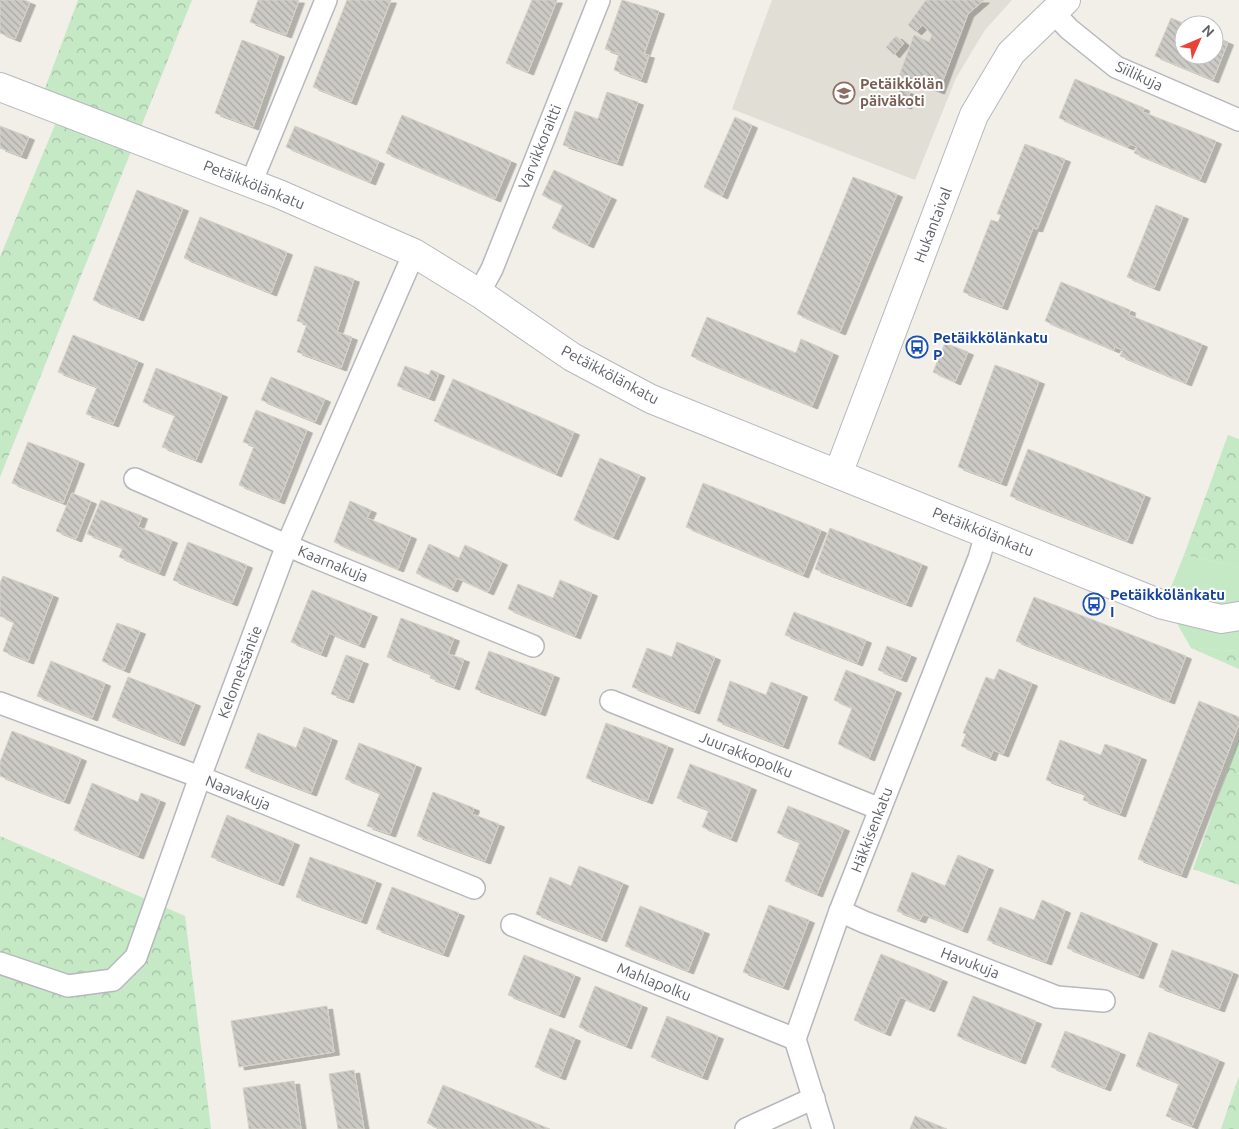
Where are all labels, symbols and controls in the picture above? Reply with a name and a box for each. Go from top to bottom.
north arrow [1174,15,1224,65]
text: N [1199,21,1218,40]
street label: Siilikuja [1113,57,1166,94]
place label: Petäikkölän päiväkoti [860,75,943,109]
school or university icon: Petäikkölän päiväkoti [832,81,856,105]
street label: Varvikkoraitti [515,102,564,192]
street label: Petäikkölänkatu [201,156,307,213]
street label: Hukantaival [910,185,955,265]
place label: Petäikkölänkatu P [933,329,1048,363]
bus stop icon: Petäikkölänkatu P [905,335,929,359]
street label: Petäikkölänkatu [559,342,662,407]
street label: Petäikkölänkatu [930,503,1036,560]
street label: Kaarnakuja [296,542,371,585]
place label: Petäikkölänkatu I [1110,586,1225,620]
bus stop icon: Petäikkölänkatu I [1082,592,1106,616]
street label: Kelometsäntie [214,623,265,720]
street label: Juurakkopolku [697,728,795,781]
street label: Naavakuja [203,772,273,813]
street label: Häkkisenkatu [847,785,896,875]
street label: Havukuja [938,944,1002,981]
street label: Mahlapolku [615,959,694,1004]

